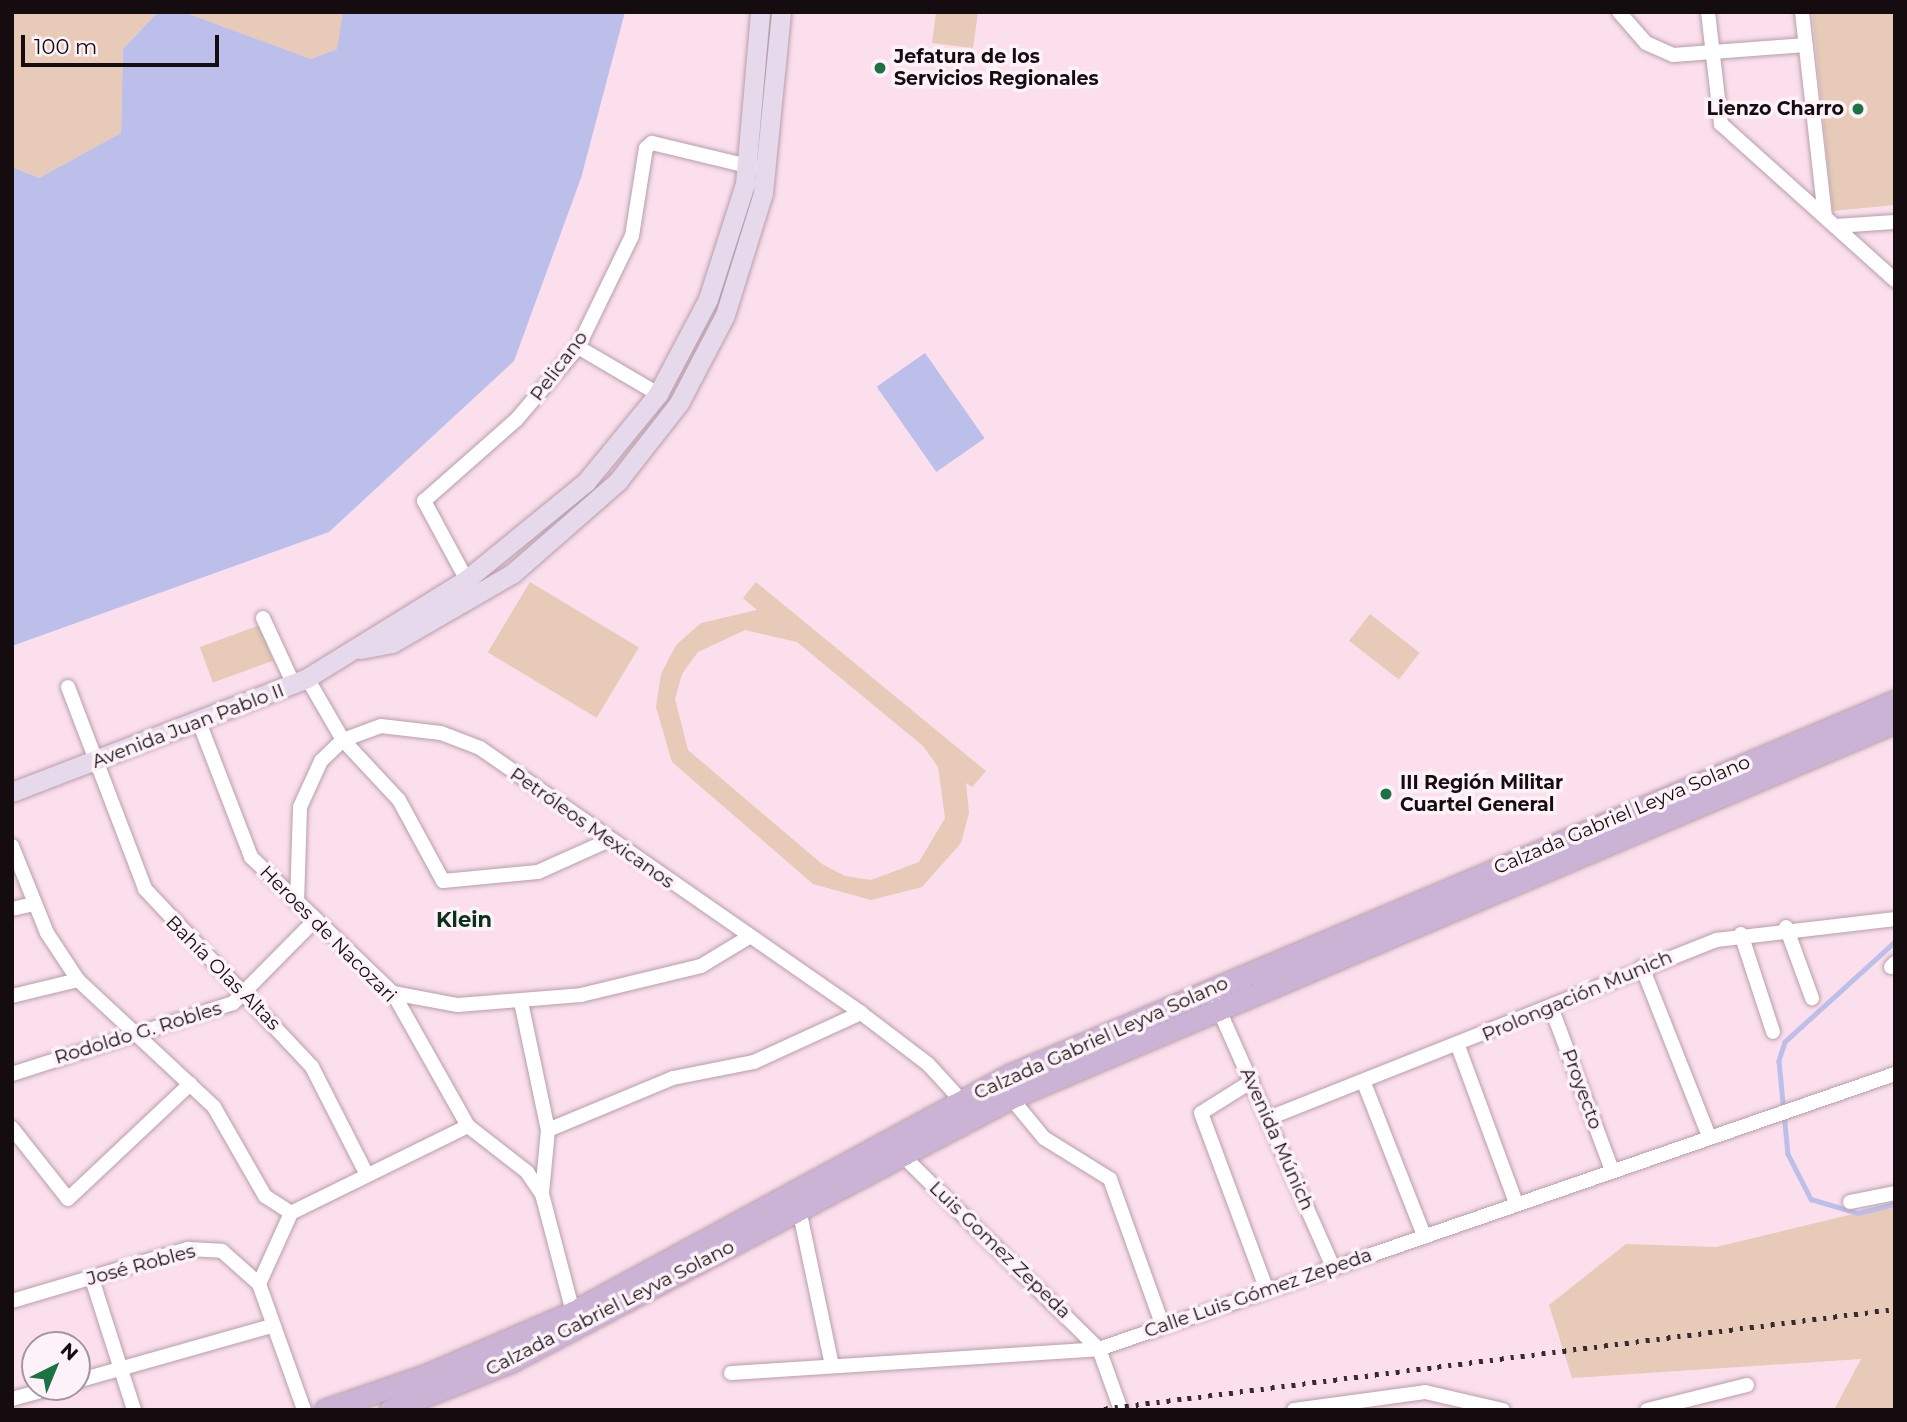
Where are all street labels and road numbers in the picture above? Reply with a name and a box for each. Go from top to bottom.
street label: Pelicano [525,326,593,406]
street label: Avenida Juan Pablo II [89,679,287,773]
street label: Calzada Gabriel Leyva Solano [1491,751,1753,879]
street label: Petróleos Mexicanos [506,763,678,893]
street label: Heroes de Nacozari [255,861,401,1007]
street label: Bahía Olas Altas [161,911,285,1035]
street label: Prolongación Munich [1479,946,1675,1046]
street label: Calzada Gabriel Leyva Solano [970,971,1232,1105]
street label: Rodoldo G. Robles [52,997,224,1069]
street label: Proyecto [1557,1046,1607,1132]
street label: Avenida Múnich [1235,1064,1319,1214]
street label: Luis Gomez Zepeda [924,1176,1076,1324]
street label: Calzada Gabriel Leyva Solano [482,1235,738,1381]
street label: José Robles [84,1240,198,1290]
street label: Calle Luis Gómez Zepeda [1141,1243,1375,1343]

